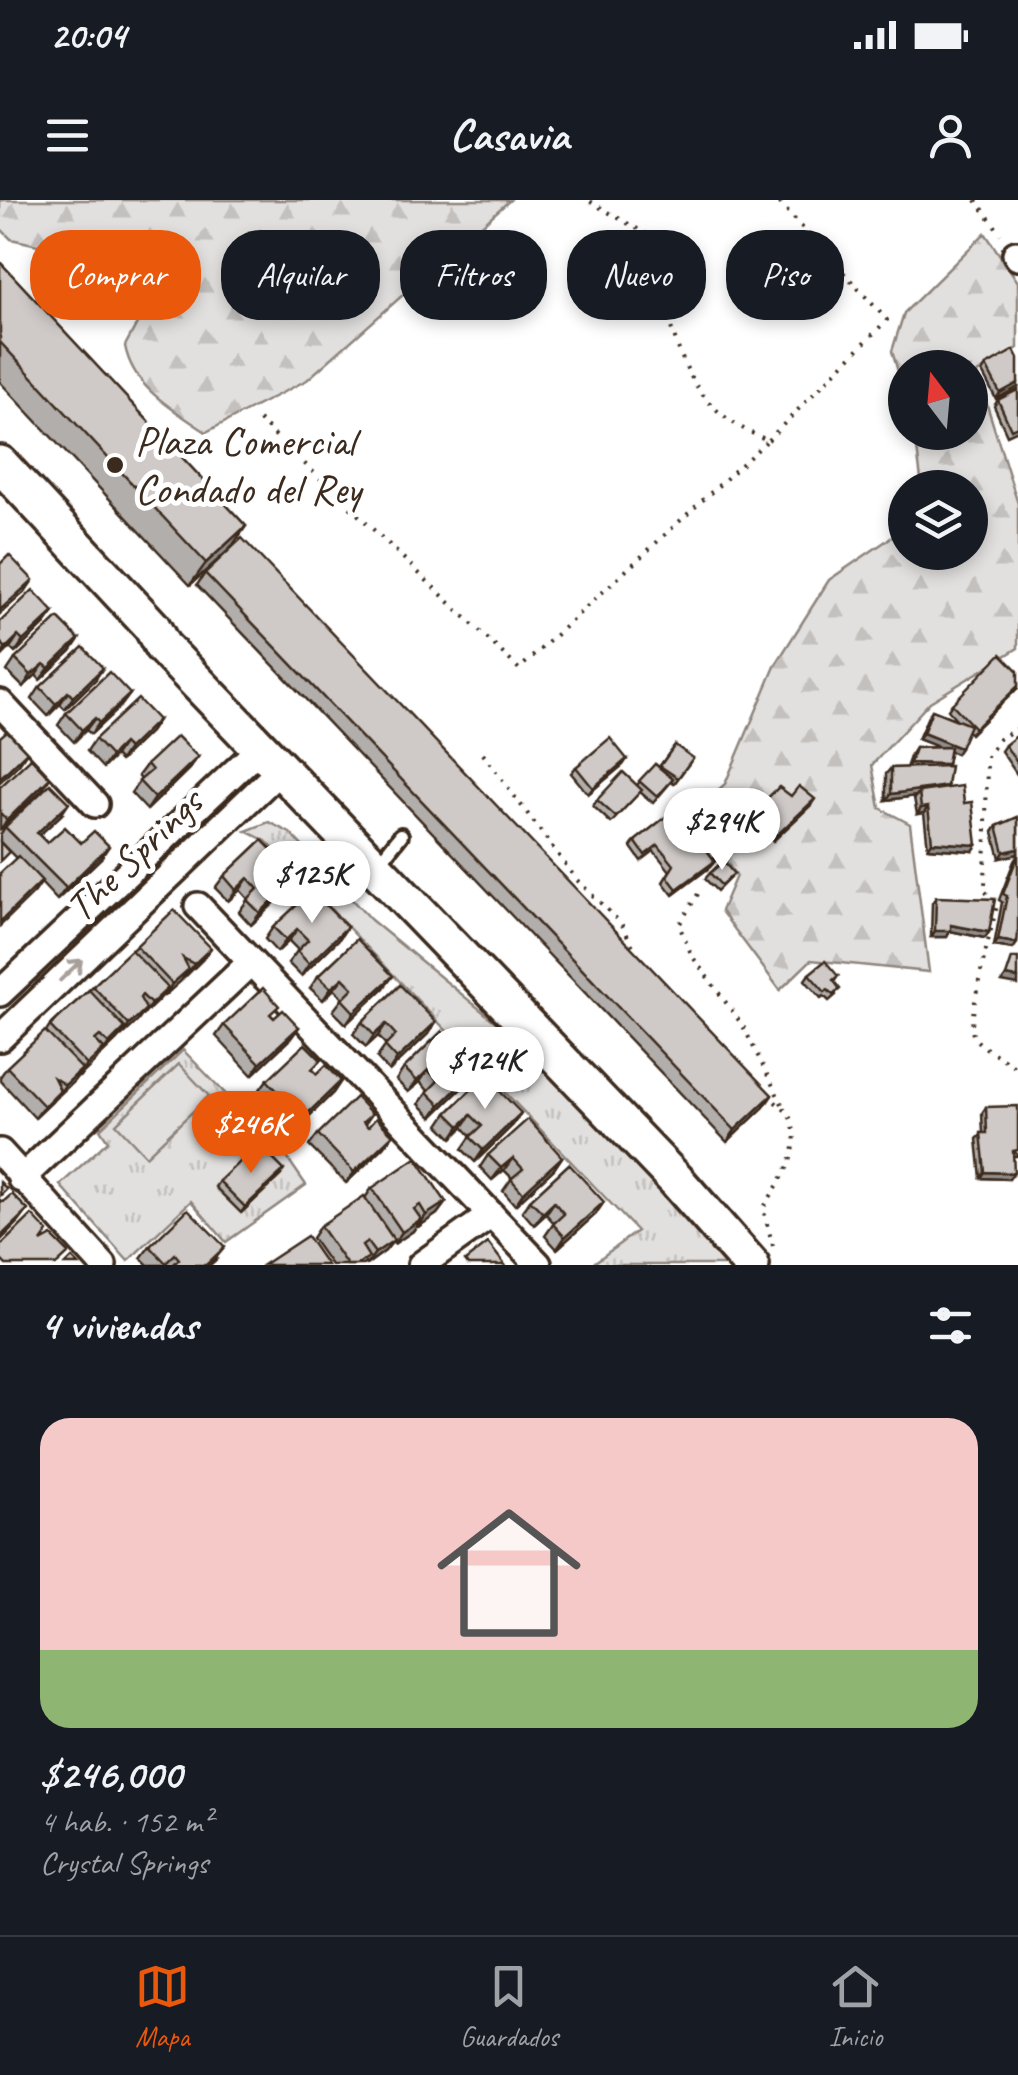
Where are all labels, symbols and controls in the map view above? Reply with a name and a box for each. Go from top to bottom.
text: 20:04 [50,12,126,59]
text: Casavia [449,107,569,164]
icon: menu [40,108,95,163]
icon: person [923,108,978,163]
chip: Comprar [30,230,201,320]
chip: Alquilar [221,230,380,320]
chip: Filtros [400,230,547,320]
chip: Nuevo [567,230,706,320]
chip: Piso [726,230,844,320]
north arrow [888,350,988,450]
map controls [888,350,988,570]
place label: Plaza Comercial Condado del Rey [135,415,365,516]
marker: Plaza Comercial Condado del Rey [104,454,126,476]
button: layers [888,470,988,570]
street label: The Springs [54,774,216,933]
pin: $294K [652,788,792,873]
text: $294K [685,800,759,841]
pin: $125K [242,841,382,926]
text: $125K [275,853,349,894]
one-way arrow [58,958,82,982]
pin: $124K [415,1027,555,1112]
text: $124K [448,1039,522,1080]
pin: $246K [181,1091,321,1176]
text: $246K [214,1103,288,1144]
icon: filters [923,1298,978,1353]
text: 4 viviendas [40,1299,197,1352]
icon: home [419,1483,599,1663]
text: $246,000 [40,1748,182,1801]
text: 4 hab. · 152 m² [40,1801,212,1842]
text: Crystal Springs [40,1842,208,1883]
tab: Mapa [135,1959,190,2054]
tab: Guardados [460,1959,558,2054]
tab: Inicio [828,1959,883,2054]

